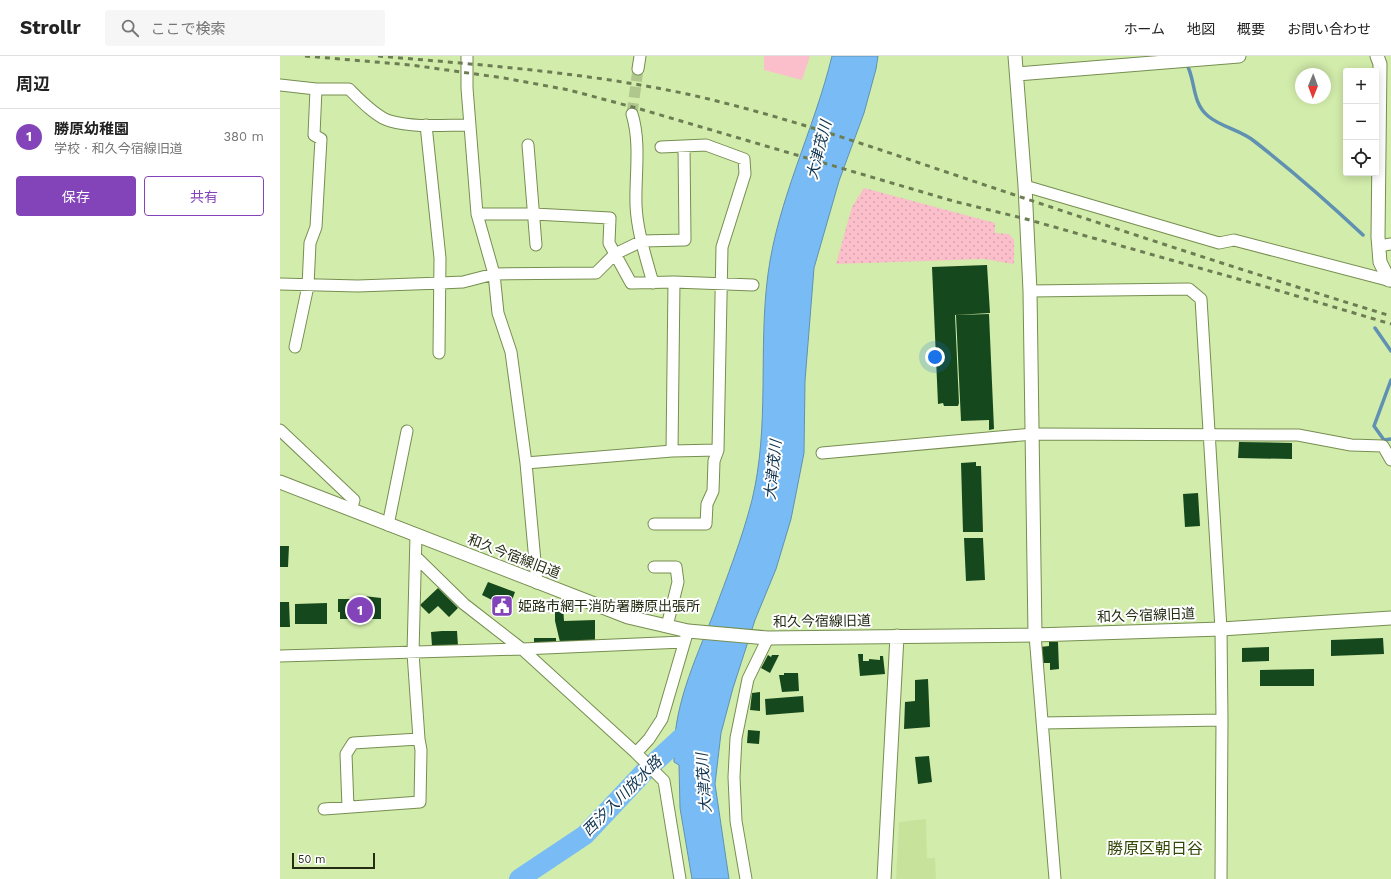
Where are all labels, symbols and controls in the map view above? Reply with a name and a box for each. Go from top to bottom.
search box [105,10,385,46]
text: Strollr [20,16,81,39]
icon: search [119,17,141,39]
text: ここで検索 [151,20,226,38]
text: ホーム [1123,21,1165,37]
text: 地図 [1187,21,1215,37]
text: 概要 [1237,21,1265,37]
text: お問い合わせ [1287,21,1371,37]
north arrow [1295,68,1331,104]
map controls [1343,68,1379,176]
button: + [1343,68,1379,104]
text: 周辺 [16,74,50,94]
button: − [1343,104,1379,140]
water label: 大津茂川 [803,117,835,181]
text: 勝原幼稚園 [54,120,129,138]
text: 1 [26,129,32,144]
text: 380 m [224,129,264,144]
button: locate [1343,140,1379,176]
text: 学校 · 和久今宿線旧道 [54,141,183,156]
button: 保存 [16,176,136,216]
button: 共有 [144,176,264,216]
your location [925,347,945,367]
water label: 大津茂川 [761,437,785,501]
street label: 和久今宿線旧道 [465,531,563,581]
public building icon: 姫路市網干消防署勝原出張所 [489,593,515,619]
pin: 1 [347,595,373,625]
place label: 姫路市網干消防署勝原出張所 [518,598,700,614]
street label: 和久今宿線旧道 [1097,605,1195,625]
street label: 和久今宿線旧道 [773,612,871,630]
water label: 大津茂川 [693,750,715,814]
water label: 西汐入川放水路 [579,751,667,839]
district label: 勝原区朝日谷 [1107,839,1203,858]
scale bar [292,851,375,870]
text: 50 m [298,853,325,866]

